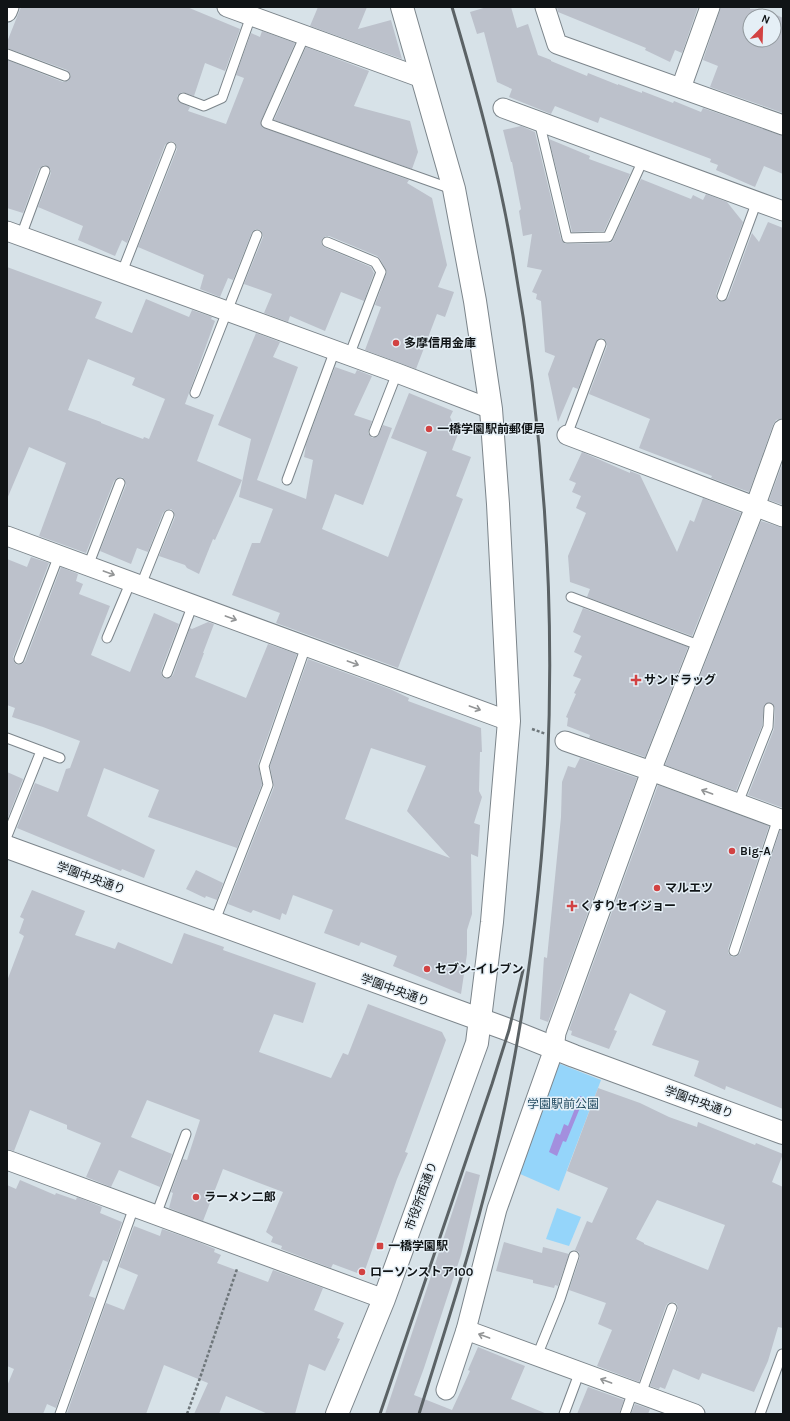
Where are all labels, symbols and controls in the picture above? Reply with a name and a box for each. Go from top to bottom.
north arrow [742,8,782,48]
text: N [760,12,772,27]
place label: 多摩信用金庫 [404,336,476,350]
marker: 多摩信用金庫 [391,338,401,348]
place label: 一橋学園駅前郵便局 [437,422,545,436]
marker: 一橋学園駅前郵便局 [424,424,434,434]
one-way arrow [103,570,115,578]
one-way arrow [225,615,237,623]
one-way arrow [347,660,360,667]
place label: サンドラッグ [644,673,716,687]
marker: サンドラッグ [631,675,641,685]
one-way arrow [469,705,481,713]
one-way arrow [701,788,714,795]
place label: Big-A [740,844,771,858]
marker: Big-A [727,846,737,856]
street label: 学園中央通り [55,859,127,897]
place label: マルエツ [665,881,713,895]
marker: マルエツ [652,883,662,893]
place label: くすりセイジョー [580,899,676,913]
marker: くすりセイジョー [567,901,577,911]
place label: セブン-イレブン [435,962,523,976]
marker: セブン-イレブン [422,964,432,974]
street label: 学園中央通り [359,971,431,1009]
street label: 学園中央通り [663,1083,735,1121]
park label: 学園駅前公園 [527,1097,599,1111]
street label: 市役所西通り [402,1160,440,1232]
place label: ラーメン二郎 [204,1190,276,1204]
marker: ラーメン二郎 [191,1192,201,1202]
place label: 一橋学園駅 [388,1239,448,1253]
marker: 一橋学園駅 [375,1241,385,1251]
place label: ローソンストア100 [370,1265,474,1279]
marker: ローソンストア100 [357,1267,367,1277]
one-way arrow [478,1332,490,1340]
one-way arrow [600,1377,613,1384]

